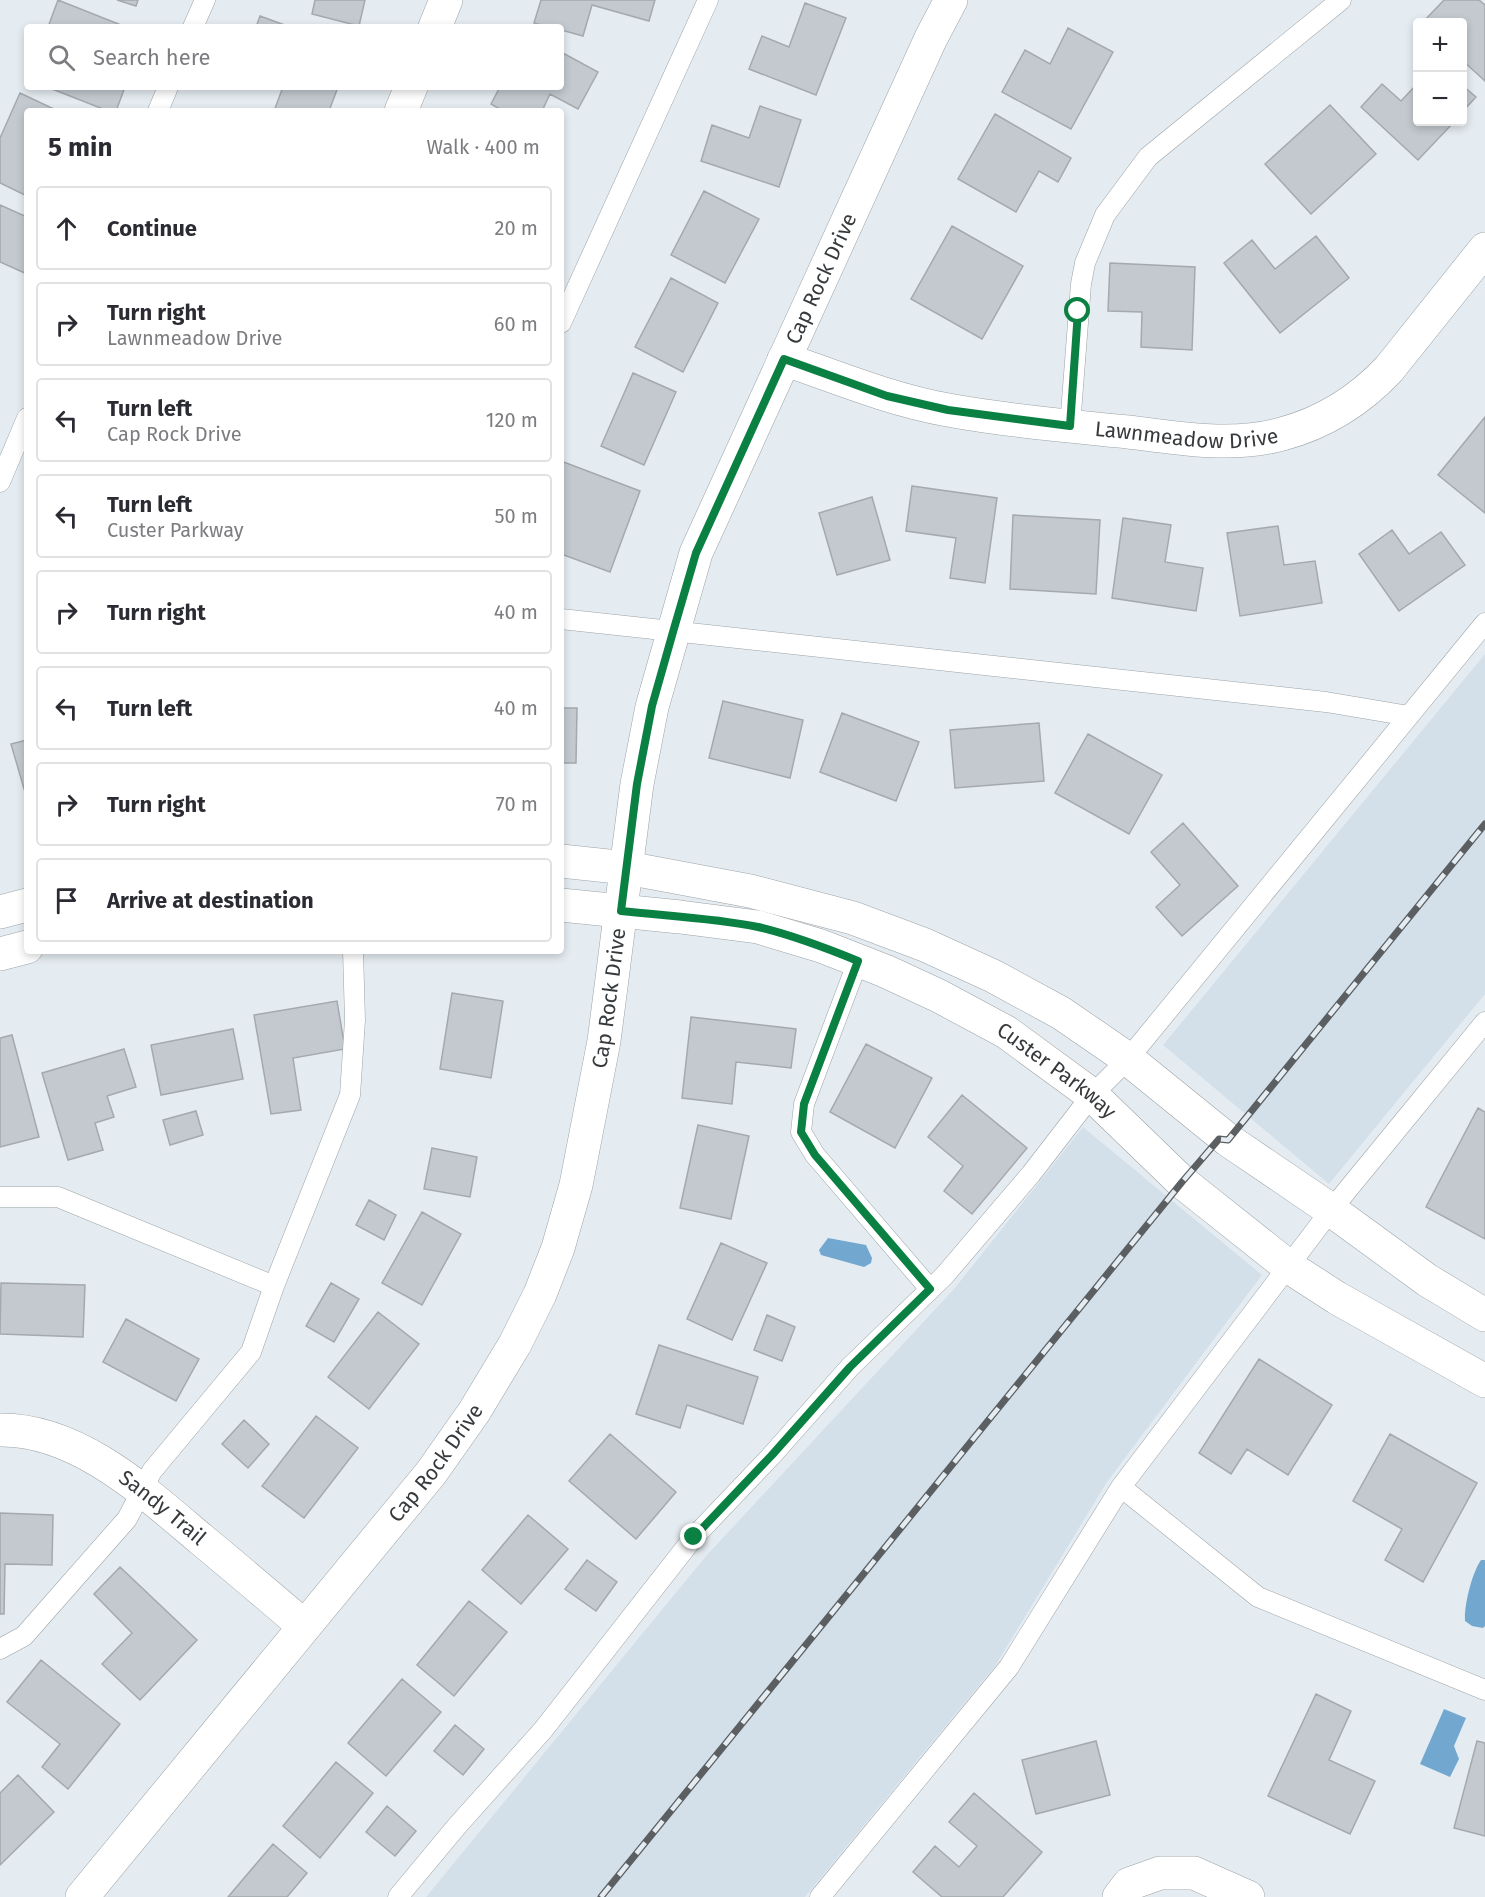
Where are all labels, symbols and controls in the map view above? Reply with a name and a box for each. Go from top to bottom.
map controls [1413,18,1467,126]
button: + [1413,18,1467,72]
search box [24,24,564,90]
icon: search [45,41,78,74]
text: Search here [93,44,211,71]
button: − [1413,72,1467,126]
text: 5 min [48,132,112,163]
text: Walk · 400 m [427,135,540,159]
street label: Cap Rock Drive [780,209,862,348]
icon: ahead [50,212,83,245]
text: Continue [107,215,197,242]
text: 20 m [495,216,538,240]
route start [1064,297,1090,323]
text: Turn right [107,299,206,326]
icon: right [50,308,83,341]
text: 60 m [494,312,538,336]
text: Lawnmeadow Drive [107,326,283,350]
text: Turn left [107,395,192,422]
icon: left [50,404,83,437]
text: 120 m [486,408,538,432]
street label: Lawnmeadow Drive [1094,416,1281,454]
text: Cap Rock Drive [107,422,242,446]
text: Turn left [107,491,192,518]
icon: left [50,500,83,533]
text: 50 m [494,504,538,528]
text: Custer Parkway [107,518,244,542]
icon: right [50,596,83,629]
text: Turn right [107,599,206,626]
text: 40 m [494,600,538,624]
icon: left [50,692,83,725]
text: Turn left [107,695,192,722]
text: 40 m [494,696,538,720]
icon: right [50,788,83,821]
text: Turn right [107,791,206,818]
text: 70 m [496,792,538,816]
icon: arrive [50,884,83,917]
text: Arrive at destination [107,887,314,914]
street label: Cap Rock Drive [586,926,631,1070]
street label: Custer Parkway [993,1017,1122,1125]
street label: Cap Rock Drive [383,1399,489,1527]
street label: Sandy Trail [114,1465,211,1551]
route end [680,1523,706,1549]

